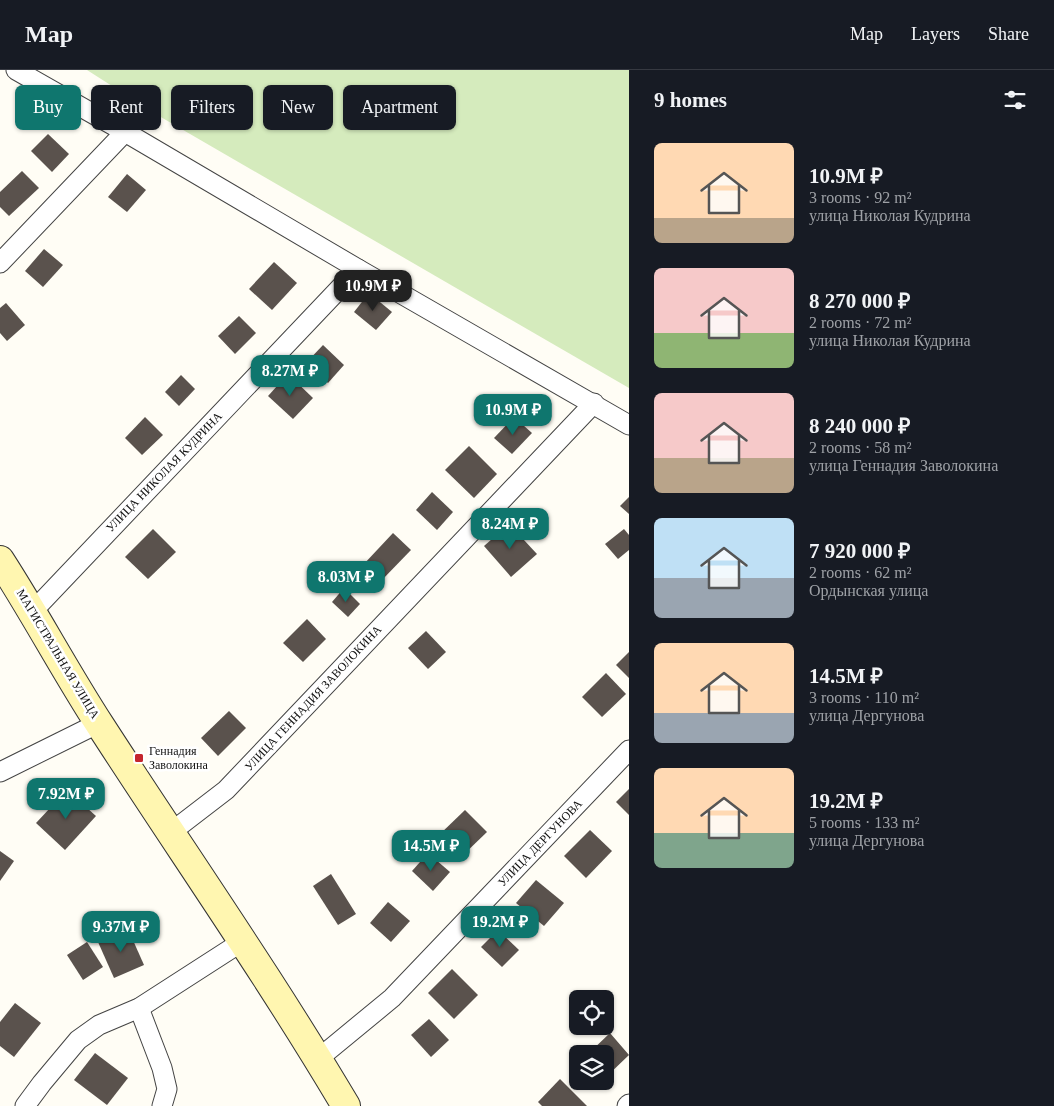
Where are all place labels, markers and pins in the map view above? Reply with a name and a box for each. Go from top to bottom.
pin: 10.9M ₽ [327,270,419,312]
pin: 8.27M ₽ [244,354,336,397]
pin: 10.9M ₽ [467,394,559,436]
pin: 8.24M ₽ [464,508,556,550]
pin: 8.03M ₽ [300,560,392,603]
place label: Геннадия Заволокина [149,744,208,772]
marker: Геннадия Заволокина [133,752,145,764]
pin: 7.92M ₽ [20,778,112,820]
pin: 14.5M ₽ [385,830,477,872]
pin: 19.2M ₽ [454,906,546,948]
pin: 9.37M ₽ [75,910,167,953]

